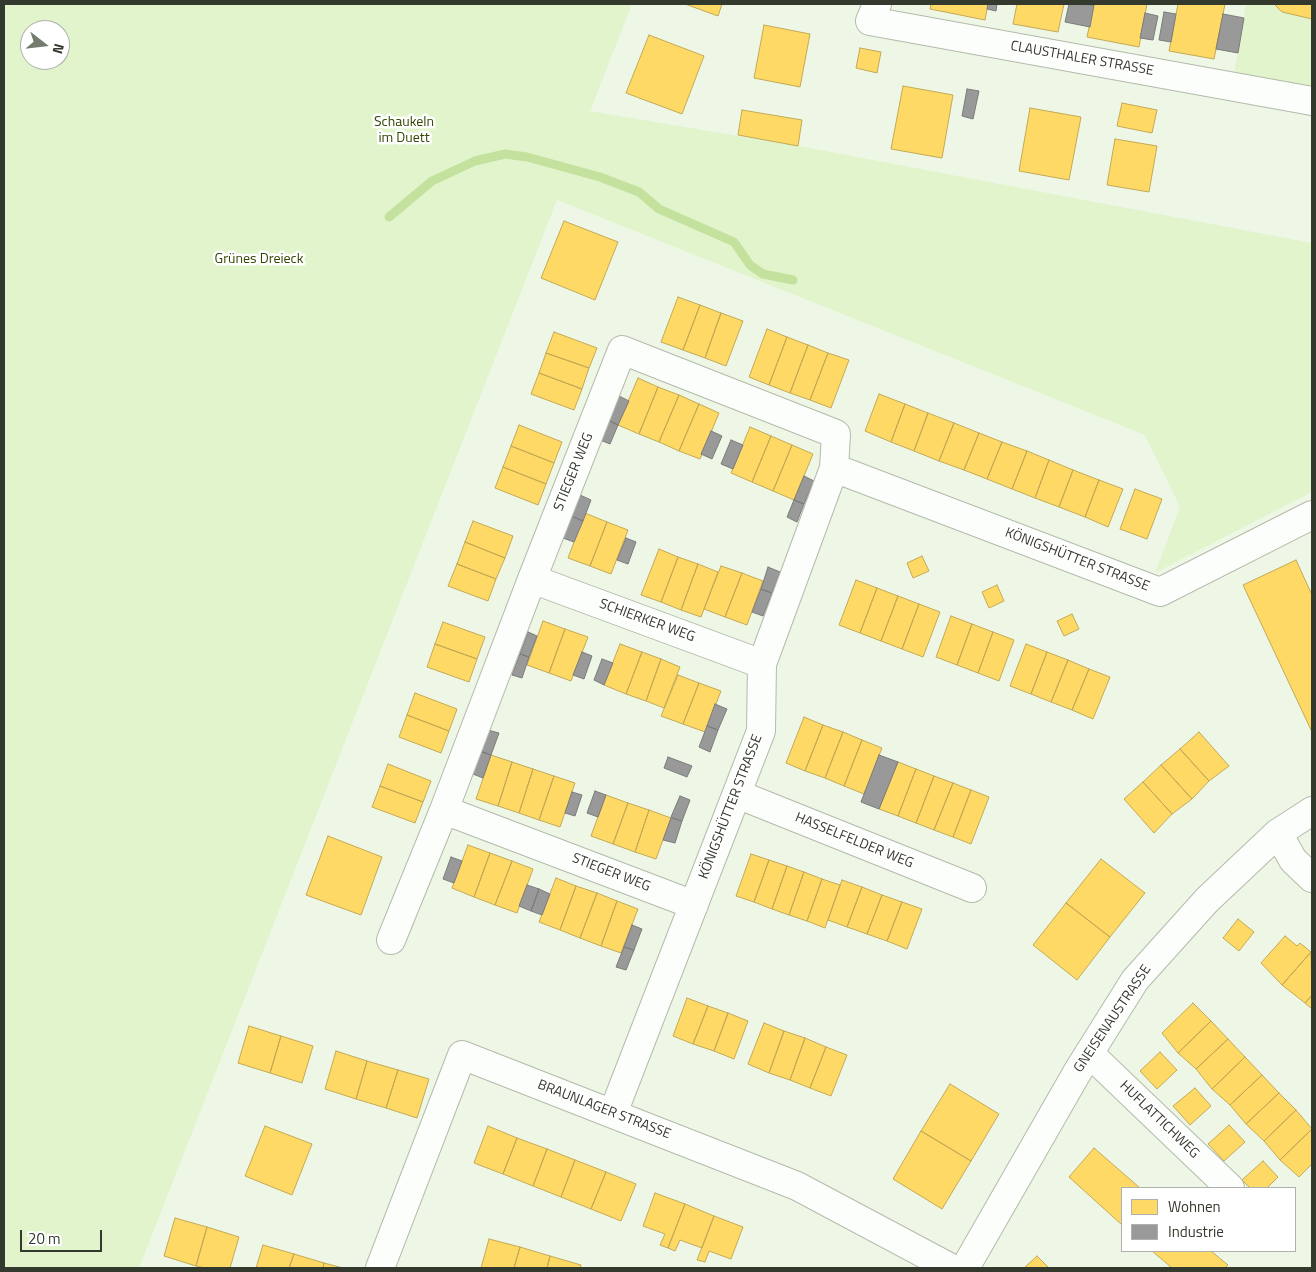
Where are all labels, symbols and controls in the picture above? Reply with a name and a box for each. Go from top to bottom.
north arrow [20,20,70,70]
street label: CLAUSTHALER STRASSE [1009,38,1155,80]
text: N [48,41,70,57]
park label: Schaukeln im Duett [374,115,434,148]
park label: Grünes Dreieck [215,252,303,268]
street label: STIEGER WEG [551,430,597,514]
street label: KÖNIGSHÜTTER STRASSE [1002,525,1152,595]
street label: SCHIERKER WEG [597,596,697,646]
street label: KÖNIGSHÜTTER STRASSE [696,732,766,882]
street label: HASSELFELDER WEG [792,810,916,872]
street label: STIEGER WEG [569,850,653,896]
street label: GNEISENAUSTRASSE [1071,962,1155,1076]
street label: BRAUNLAGER STRASSE [535,1077,673,1143]
street label: HUFLATTICHWEG [1116,1078,1202,1162]
legend [1121,1187,1296,1252]
text: Wohnen [1168,1195,1221,1218]
scale bar [22,1220,105,1252]
text: Industrie [1168,1220,1224,1243]
text: 20 m [28,1227,61,1250]

